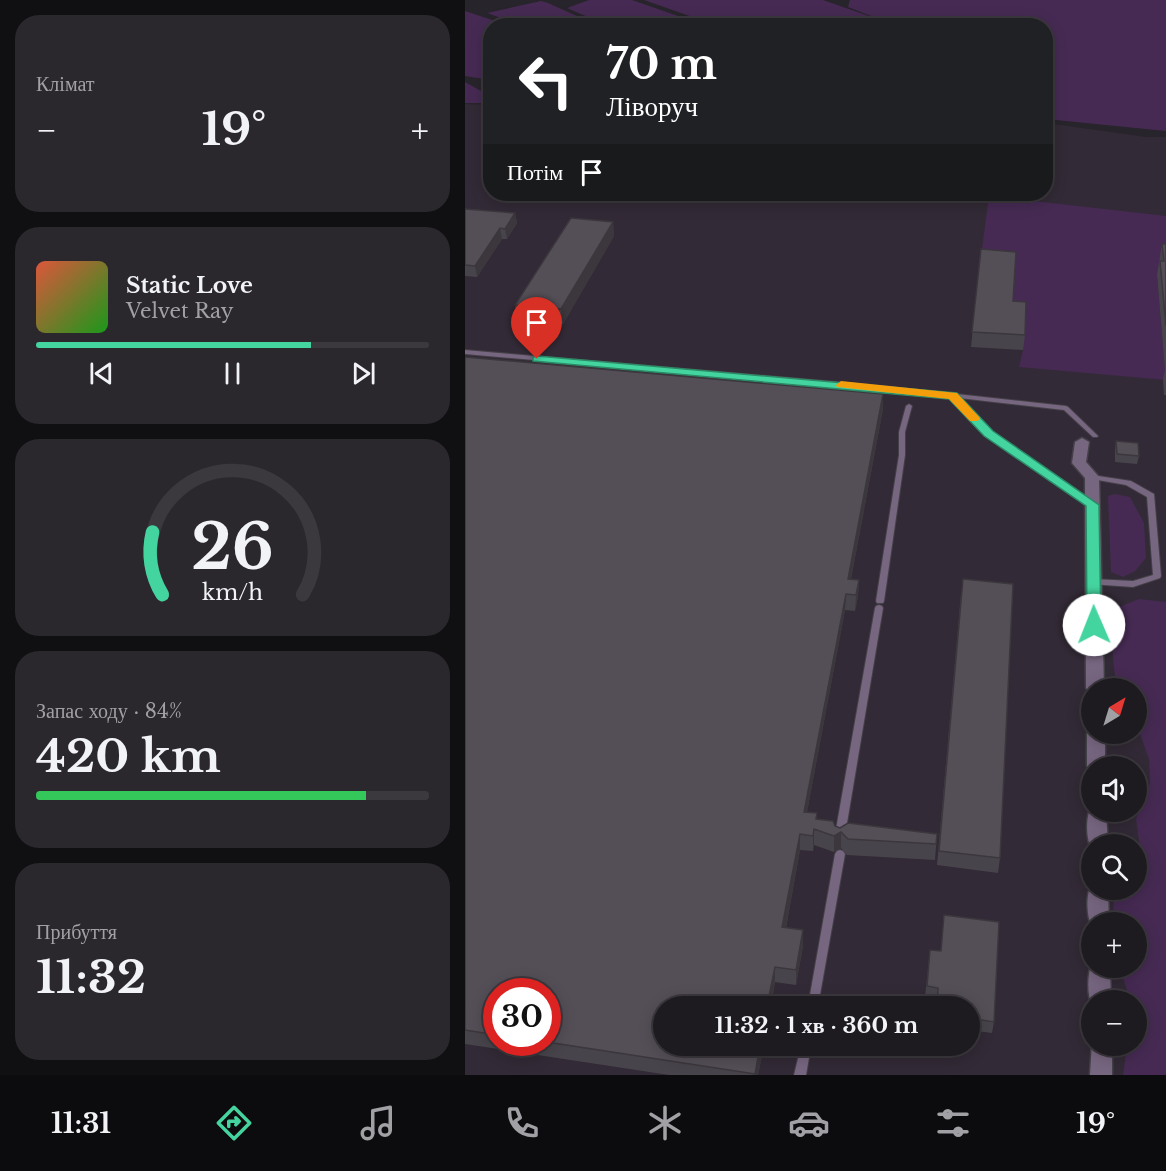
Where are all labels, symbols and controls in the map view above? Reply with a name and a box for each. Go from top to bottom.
text: 70 m [606,38,717,90]
icon: left [507,42,585,120]
text: Клімат [36,72,95,96]
text: Ліворуч [606,90,698,123]
text: 19° [201,101,266,157]
text: − [36,110,57,151]
text: + [411,110,429,151]
icon: arrive [575,156,608,189]
text: Потім [507,159,563,186]
text: Static Love [126,272,253,299]
pin [511,297,562,359]
text: Velvet Ray [126,299,234,323]
icon: arrive [520,306,553,339]
icon: previous [85,357,118,390]
icon: pause [216,357,249,390]
icon: next [347,357,380,390]
text: 26 [191,508,274,586]
text: km/h [202,579,263,606]
position arrow [1062,593,1126,657]
north arrow [1081,678,1147,744]
map controls [1081,678,1147,1056]
text: Запас ходу · 84% [36,699,182,723]
text: 420 km [36,728,221,784]
button: sound [1081,756,1147,822]
button: search [1081,834,1147,900]
button: + [1081,912,1147,978]
text: Прибуття [36,920,117,944]
text: 11:32 [36,949,146,1005]
speed limit sign: 30 [483,978,561,1056]
button: − [1081,990,1147,1056]
text: 11:32 · 1 хв · 360 m [715,1012,918,1039]
icon: directions [213,1102,255,1144]
icon: music [357,1102,399,1144]
icon: phone [501,1102,543,1144]
icon: climate [644,1102,686,1144]
icon: car [788,1102,830,1144]
icon: filters [932,1102,974,1144]
text: 11:31 [51,1107,111,1140]
text: 19° [1076,1107,1115,1140]

